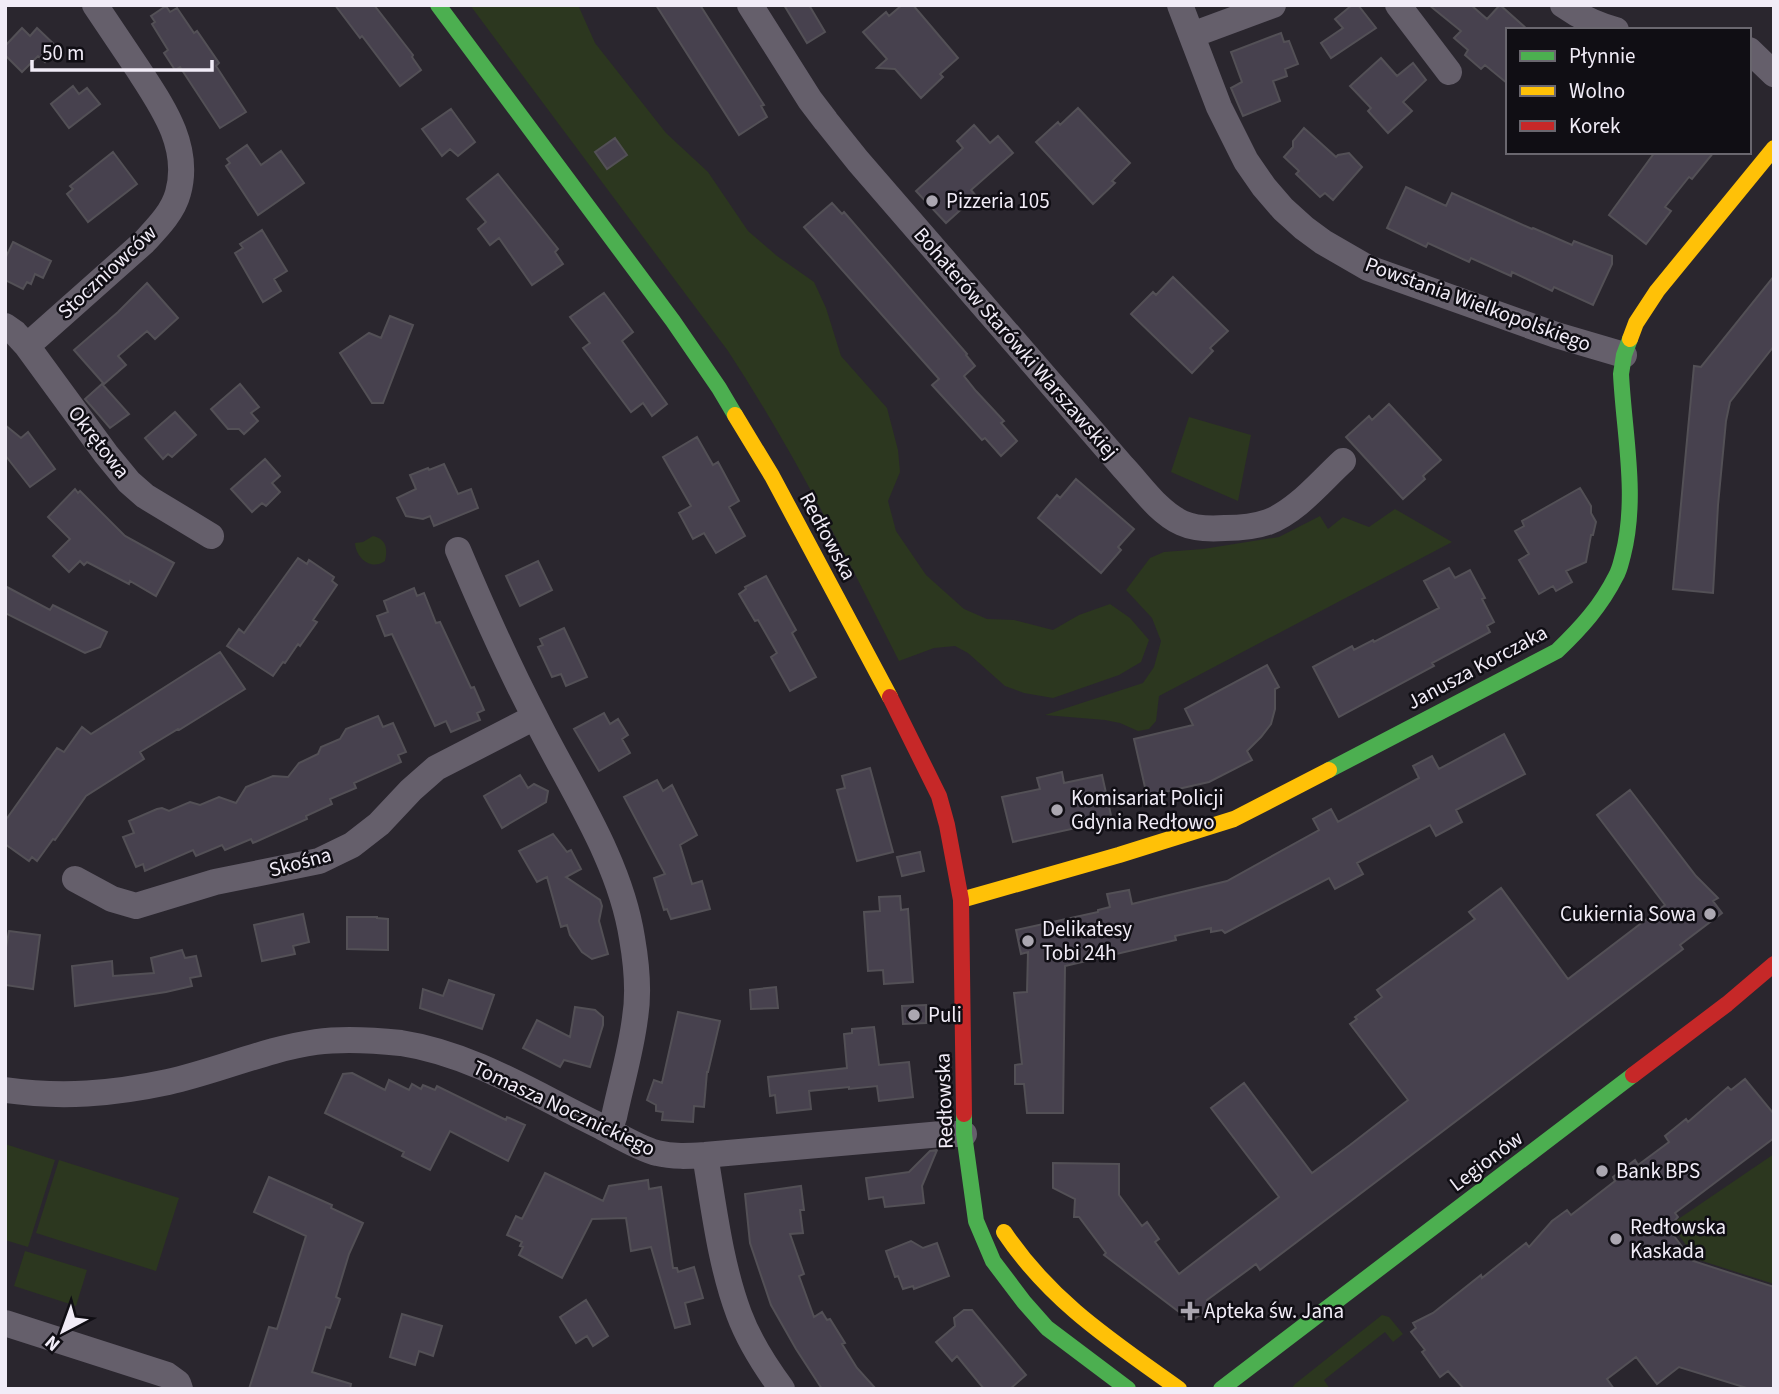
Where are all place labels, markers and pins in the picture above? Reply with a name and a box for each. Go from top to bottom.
place label: Pizzeria 105 [946,186,1050,216]
marker: Pizzeria 105 [924,193,940,209]
place label: Komisariat Policji Gdynia Redłowo [1071,783,1224,837]
marker: Komisariat Policji Gdynia Redłowo [1049,802,1065,818]
place label: Cukiernia Sowa [1560,899,1696,929]
marker: Cukiernia Sowa [1702,906,1718,922]
place label: Delikatesy Tobi 24h [1042,914,1132,968]
marker: Delikatesy Tobi 24h [1020,933,1036,949]
place label: Puli [928,1000,962,1030]
marker: Puli [906,1007,922,1023]
place label: Bank BPS [1616,1156,1700,1186]
marker: Bank BPS [1594,1163,1610,1179]
place label: Redłowska Kaskada [1630,1212,1726,1266]
marker: Redłowska Kaskada [1608,1231,1624,1247]
place label: Apteka św. Jana [1204,1296,1344,1326]
marker: Apteka św. Jana [1182,1303,1198,1319]

